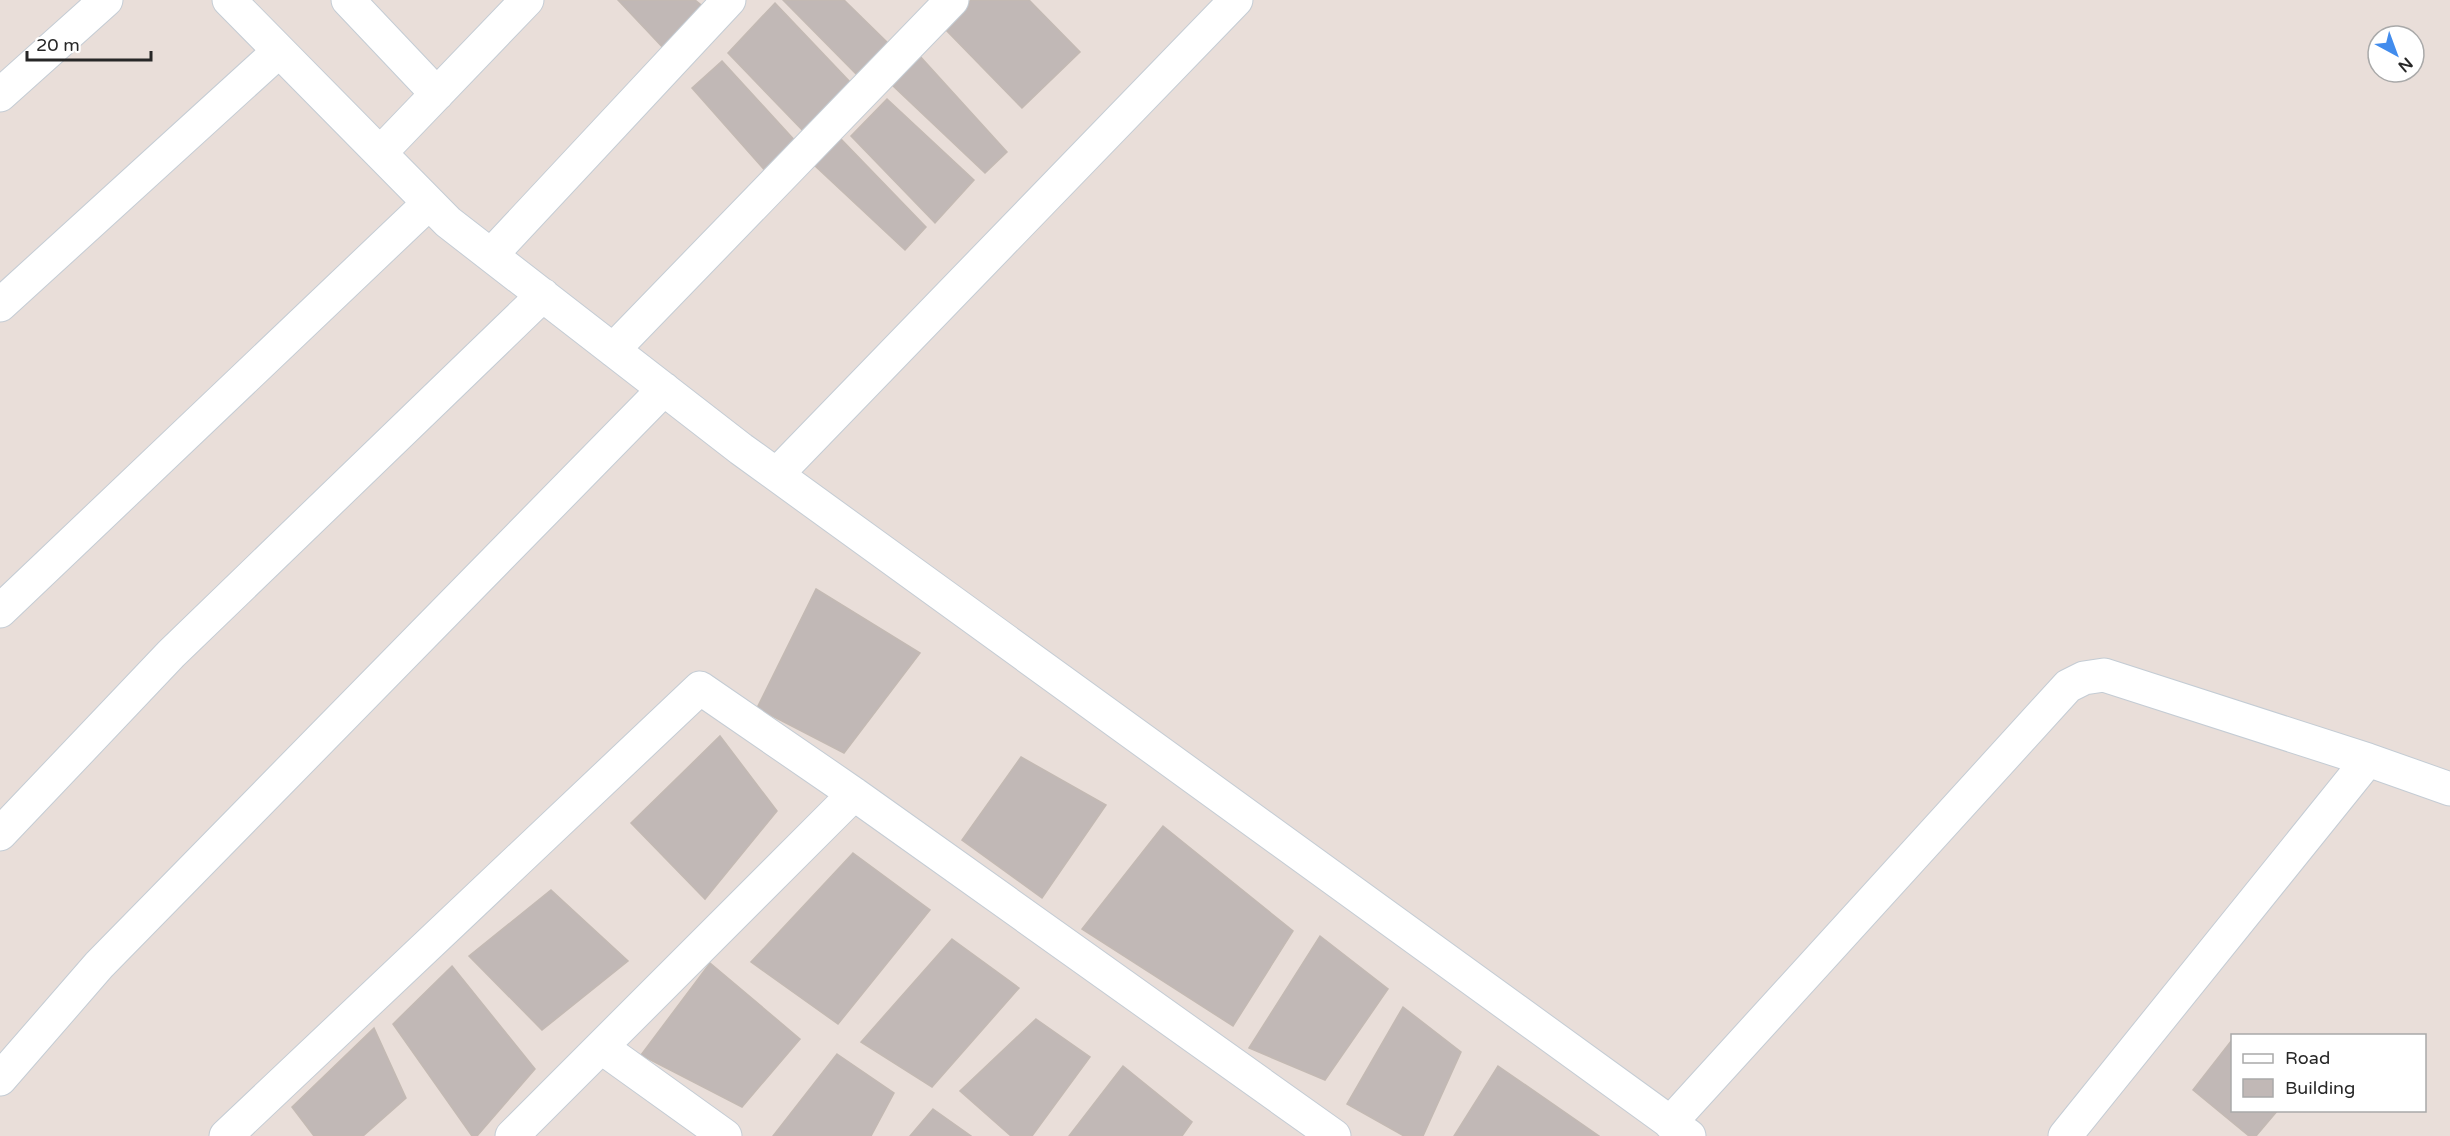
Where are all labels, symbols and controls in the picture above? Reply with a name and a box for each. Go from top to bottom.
scale bar [27,24,152,62]
north arrow [2366,24,2426,84]
text: 20 m [36,34,80,56]
text: N [2394,53,2417,76]
legend [2231,1034,2426,1112]
text: Road [2285,1047,2330,1069]
text: Building [2285,1077,2355,1099]

